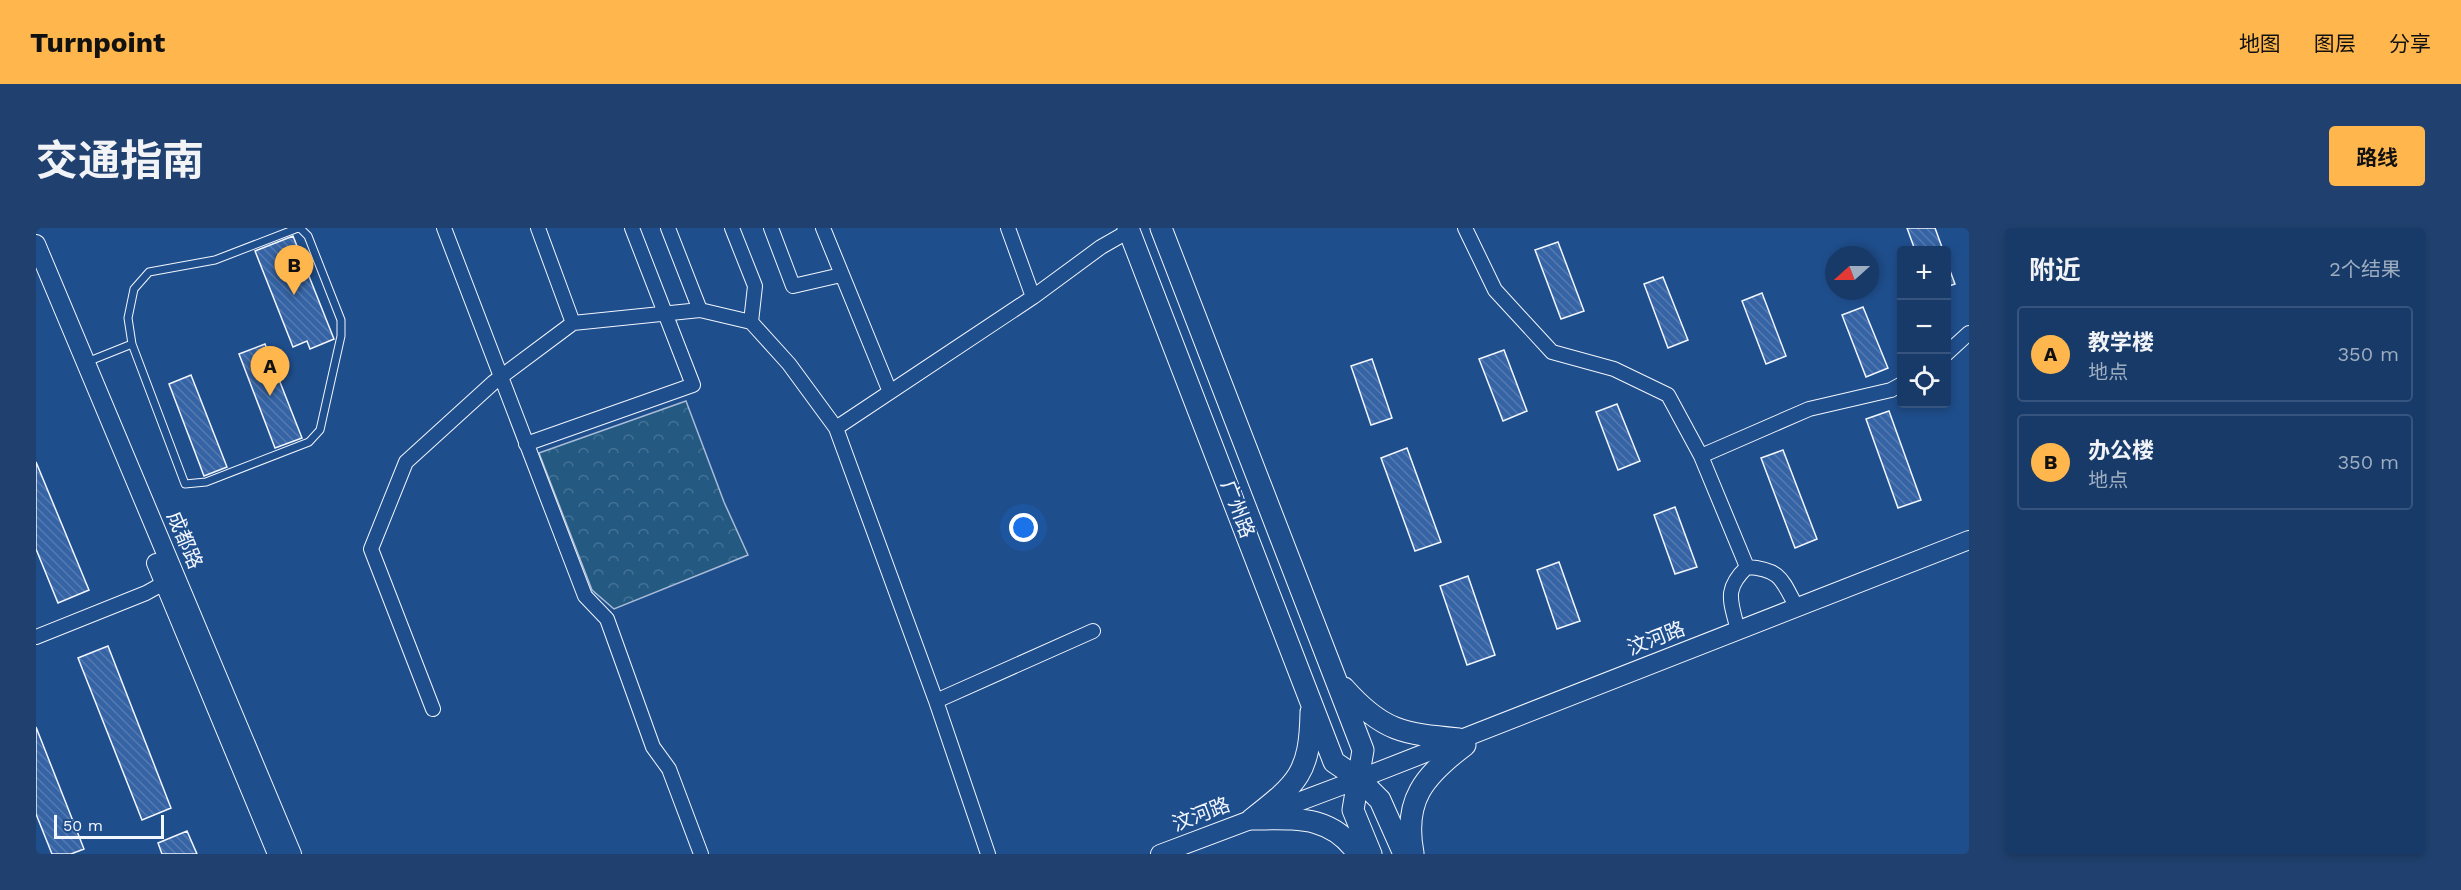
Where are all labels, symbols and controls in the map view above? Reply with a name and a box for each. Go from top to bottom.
text: Turnpoint [30,26,165,59]
text: 地图 [2239,31,2281,56]
text: 图层 [2314,31,2356,56]
text: 分享 [2389,31,2431,56]
button: 路线 [2329,126,2425,186]
text: 交通指南 [36,136,204,185]
pin: B [274,245,314,295]
north arrow [1825,246,1879,300]
map controls [1897,246,1951,408]
button: + [1897,246,1951,300]
text: 附近 [2029,255,2081,285]
text: 2个结果 [2329,257,2401,281]
button: − [1897,300,1951,354]
text: 教学楼 [2088,330,2154,355]
text: A [2044,342,2057,366]
text: 350 m [2337,342,2399,366]
pin: A [250,346,290,396]
button: locate [1897,354,1951,408]
text: 地点 [2088,360,2128,384]
text: 办公楼 [2088,438,2154,463]
text: B [2044,450,2057,474]
text: 350 m [2337,450,2399,474]
text: 地点 [2088,468,2128,492]
street label: 广州路 [1216,477,1260,541]
street label: 成都路 [162,508,208,572]
your location [1009,513,1038,542]
street label: 汶河路 [1624,616,1688,660]
street label: 汶河路 [1169,792,1233,836]
scale bar [54,812,164,840]
text: 50 m [63,816,103,835]

